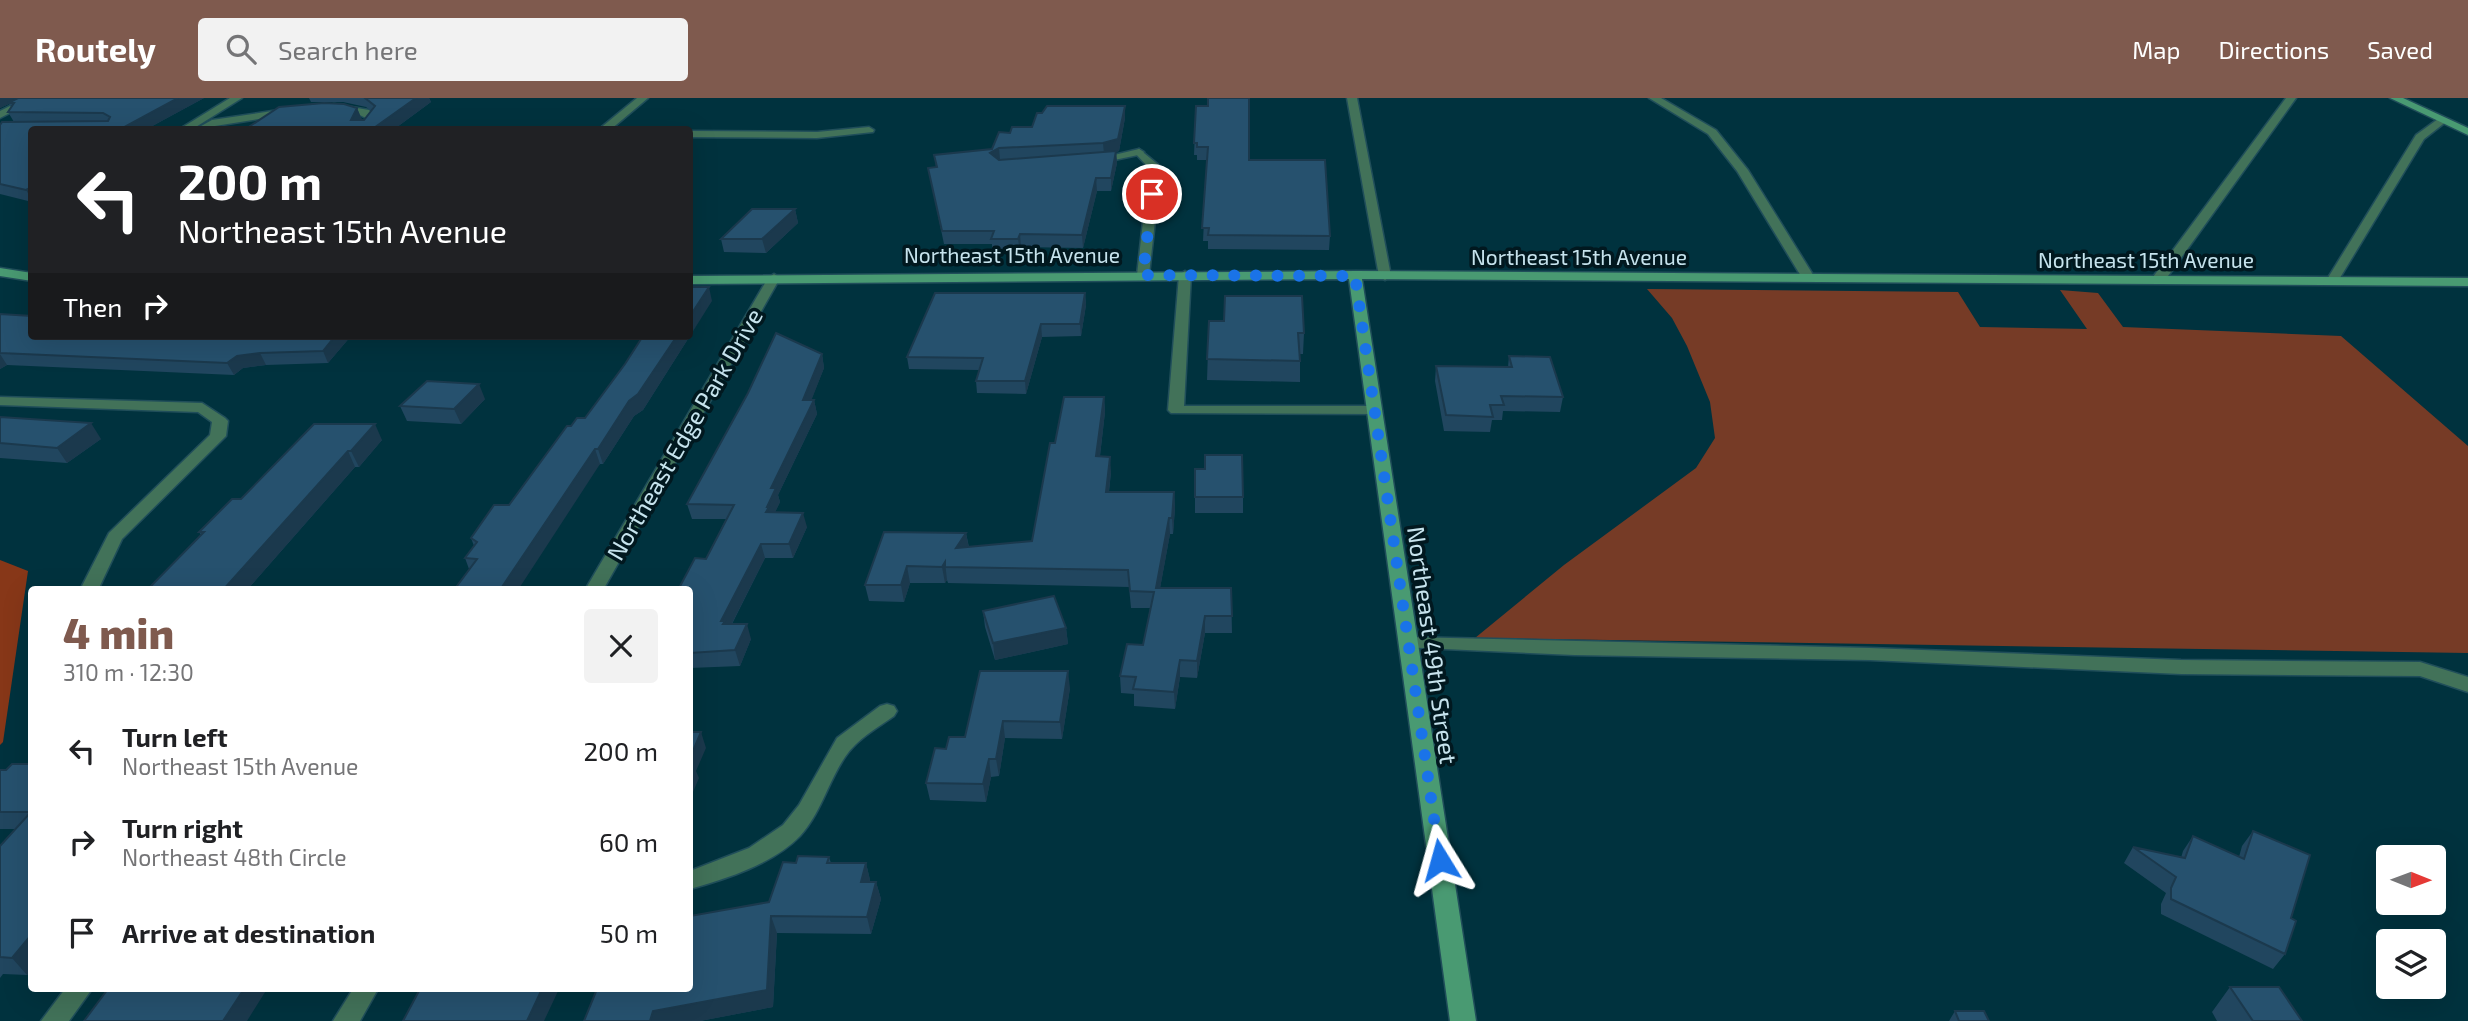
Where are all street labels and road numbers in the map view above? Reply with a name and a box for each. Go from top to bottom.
street label: Northeast 15th Avenue [904,242,1120,267]
street label: Northeast 15th Avenue [1471,244,1687,269]
street label: Northeast 15th Avenue [2038,247,2254,272]
street label: Northeast Edge Park Drive [600,303,768,565]
street label: Northeast 49th Street [1402,524,1464,766]

